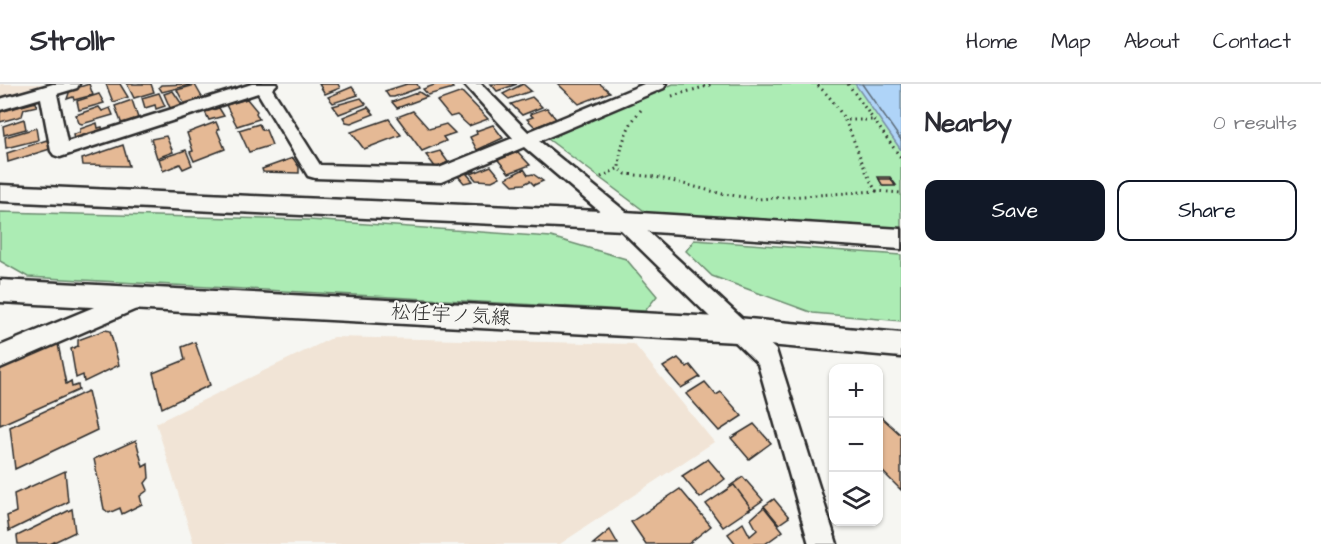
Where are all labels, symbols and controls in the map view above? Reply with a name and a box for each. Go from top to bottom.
text: Strollr [30,22,115,61]
text: Home [966,27,1018,56]
text: Map [1051,27,1091,56]
text: About [1124,27,1180,56]
text: Contact [1213,27,1291,56]
text: Nearby [925,105,1012,141]
text: 0 results [1213,109,1297,137]
button: Save [925,180,1105,241]
button: Share [1117,180,1297,241]
street label: 松任宇ノ気線 [390,298,512,332]
map controls [829,364,883,526]
button: + [829,364,883,418]
button: − [829,418,883,472]
button: layers [829,472,883,526]

